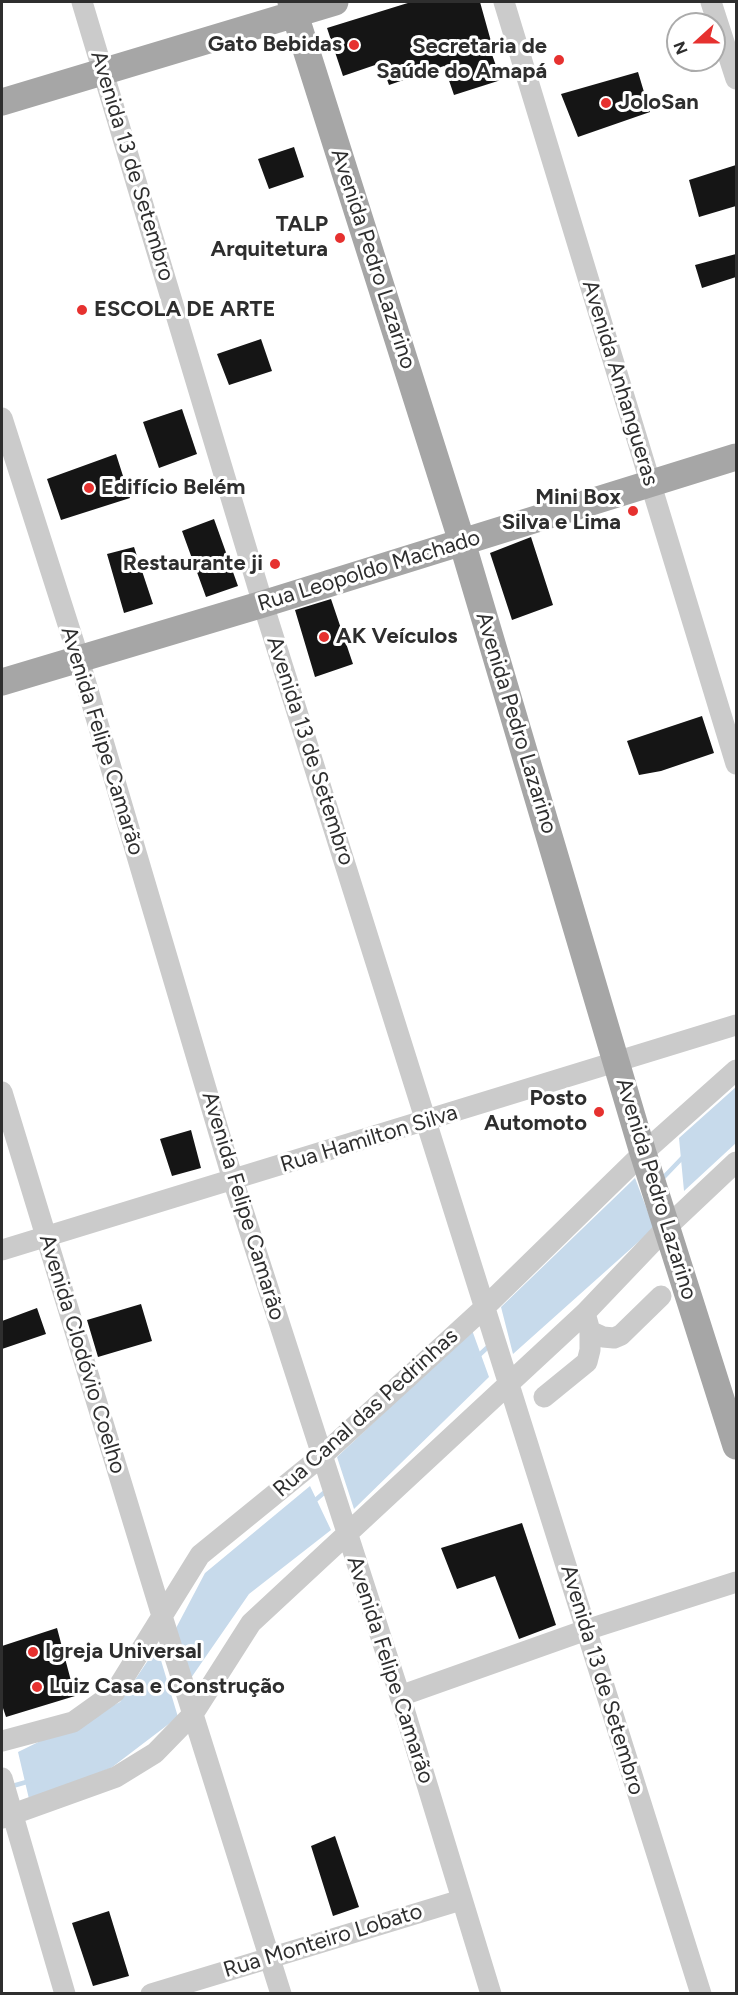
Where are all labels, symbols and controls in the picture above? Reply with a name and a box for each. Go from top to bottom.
north arrow [666,12,726,72]
place label: Gato Bebidas [208,32,342,58]
place label: Secretaria de Saúde do Amapá [376,34,547,86]
marker: Gato Bebidas [347,38,361,52]
text: N [670,39,692,57]
street label: Avenida 13 de Setembro [84,48,180,284]
marker: Secretaria de Saúde do Amapá [552,53,566,67]
place label: JoloSan [618,90,699,116]
marker: JoloSan [599,96,613,110]
street label: Avenida Pedro Lazarino [325,146,421,372]
place label: TALP Arquitetura [210,212,328,264]
marker: TALP Arquitetura [333,231,347,245]
street label: Avenida Anhangueras [576,277,664,489]
place label: ESCOLA DE ARTE [94,297,275,323]
marker: ESCOLA DE ARTE [75,303,89,317]
place label: Edifício Belém [101,475,246,501]
marker: Edifício Belém [82,481,96,495]
place label: Mini Box Silva e Lima [502,485,621,536]
marker: Mini Box Silva e Lima [626,504,640,518]
street label: Rua Leopoldo Machado [254,525,484,617]
place label: Restaurante ji [123,551,263,577]
marker: Restaurante ji [268,557,282,571]
street label: Avenida Pedro Lazarino [470,609,562,837]
street label: Avenida Felipe Camarão [55,624,149,858]
place label: AK Veículos [336,624,458,650]
marker: AK Veículos [317,630,331,644]
street label: Avenida 13 de Setembro [260,633,360,869]
street label: Avenida Pedro Lazarino [610,1075,702,1303]
place label: Posto Automoto [484,1086,587,1138]
street label: Avenida Felipe Camarão [196,1089,290,1323]
street label: Rua Hamilton Silva [277,1100,461,1178]
marker: Posto Automoto [592,1105,606,1119]
street label: Avenida Clodóvio Coelho [33,1231,131,1477]
street label: Rua Canal das Pedrinhas [268,1323,464,1503]
street label: Avenida Felipe Camarão [341,1553,439,1787]
street label: Avenida 13 de Setembro [554,1562,650,1798]
place label: Igreja Universal [45,1639,202,1665]
marker: Igreja Universal [26,1645,40,1659]
place label: Luiz Casa e Construção [49,1674,285,1700]
marker: Luiz Casa e Construção [30,1680,44,1694]
street label: Rua Monteiro Lobato [220,1898,426,1984]

